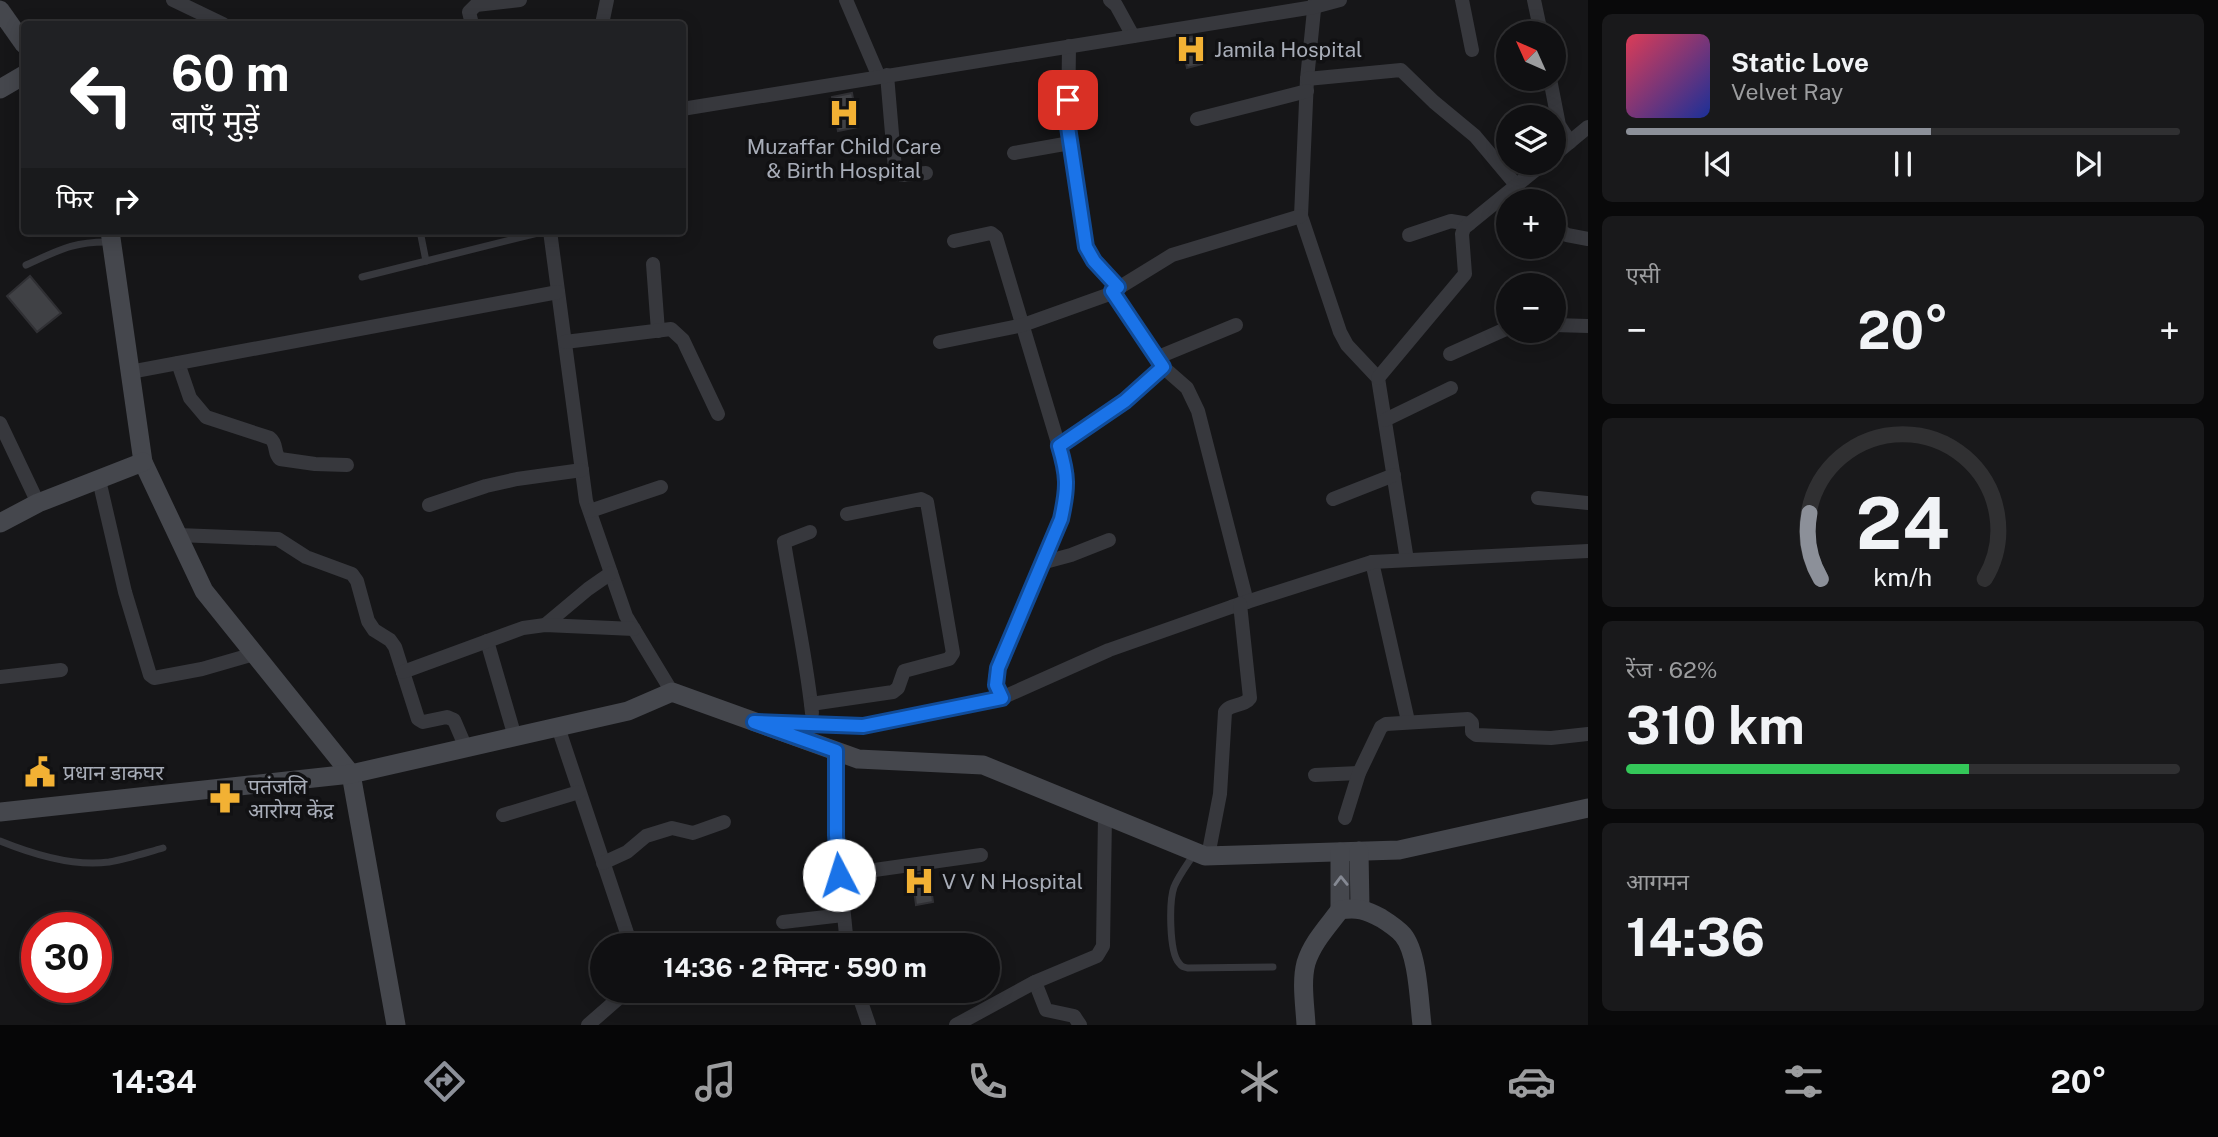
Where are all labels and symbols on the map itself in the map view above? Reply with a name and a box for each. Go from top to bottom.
north arrow [1496,21,1566,91]
hospital icon: Jamila Hospital [1174,32,1208,66]
place label: Jamila Hospital [1214,37,1362,62]
pin [1038,70,1098,130]
hospital icon: Muzaffar Child Care & Birth Hospital [827,96,861,130]
place label: Muzaffar Child Care & Birth Hospital [747,134,941,183]
public building icon: प्रधान डाकघर [23,755,57,789]
place label: प्रधान डाकघर [63,760,164,785]
place label: पतंजलि आरोग्य केंद्र [248,774,335,823]
pharmacy icon: पतंजलि आरोग्य केंद्र [208,781,242,815]
position arrow [802,838,876,912]
hospital icon: V V N Hospital [902,864,936,898]
place label: V V N Hospital [942,869,1083,894]
one-way arrow [1333,875,1349,886]
speed limit sign: 30 [21,912,112,1003]

